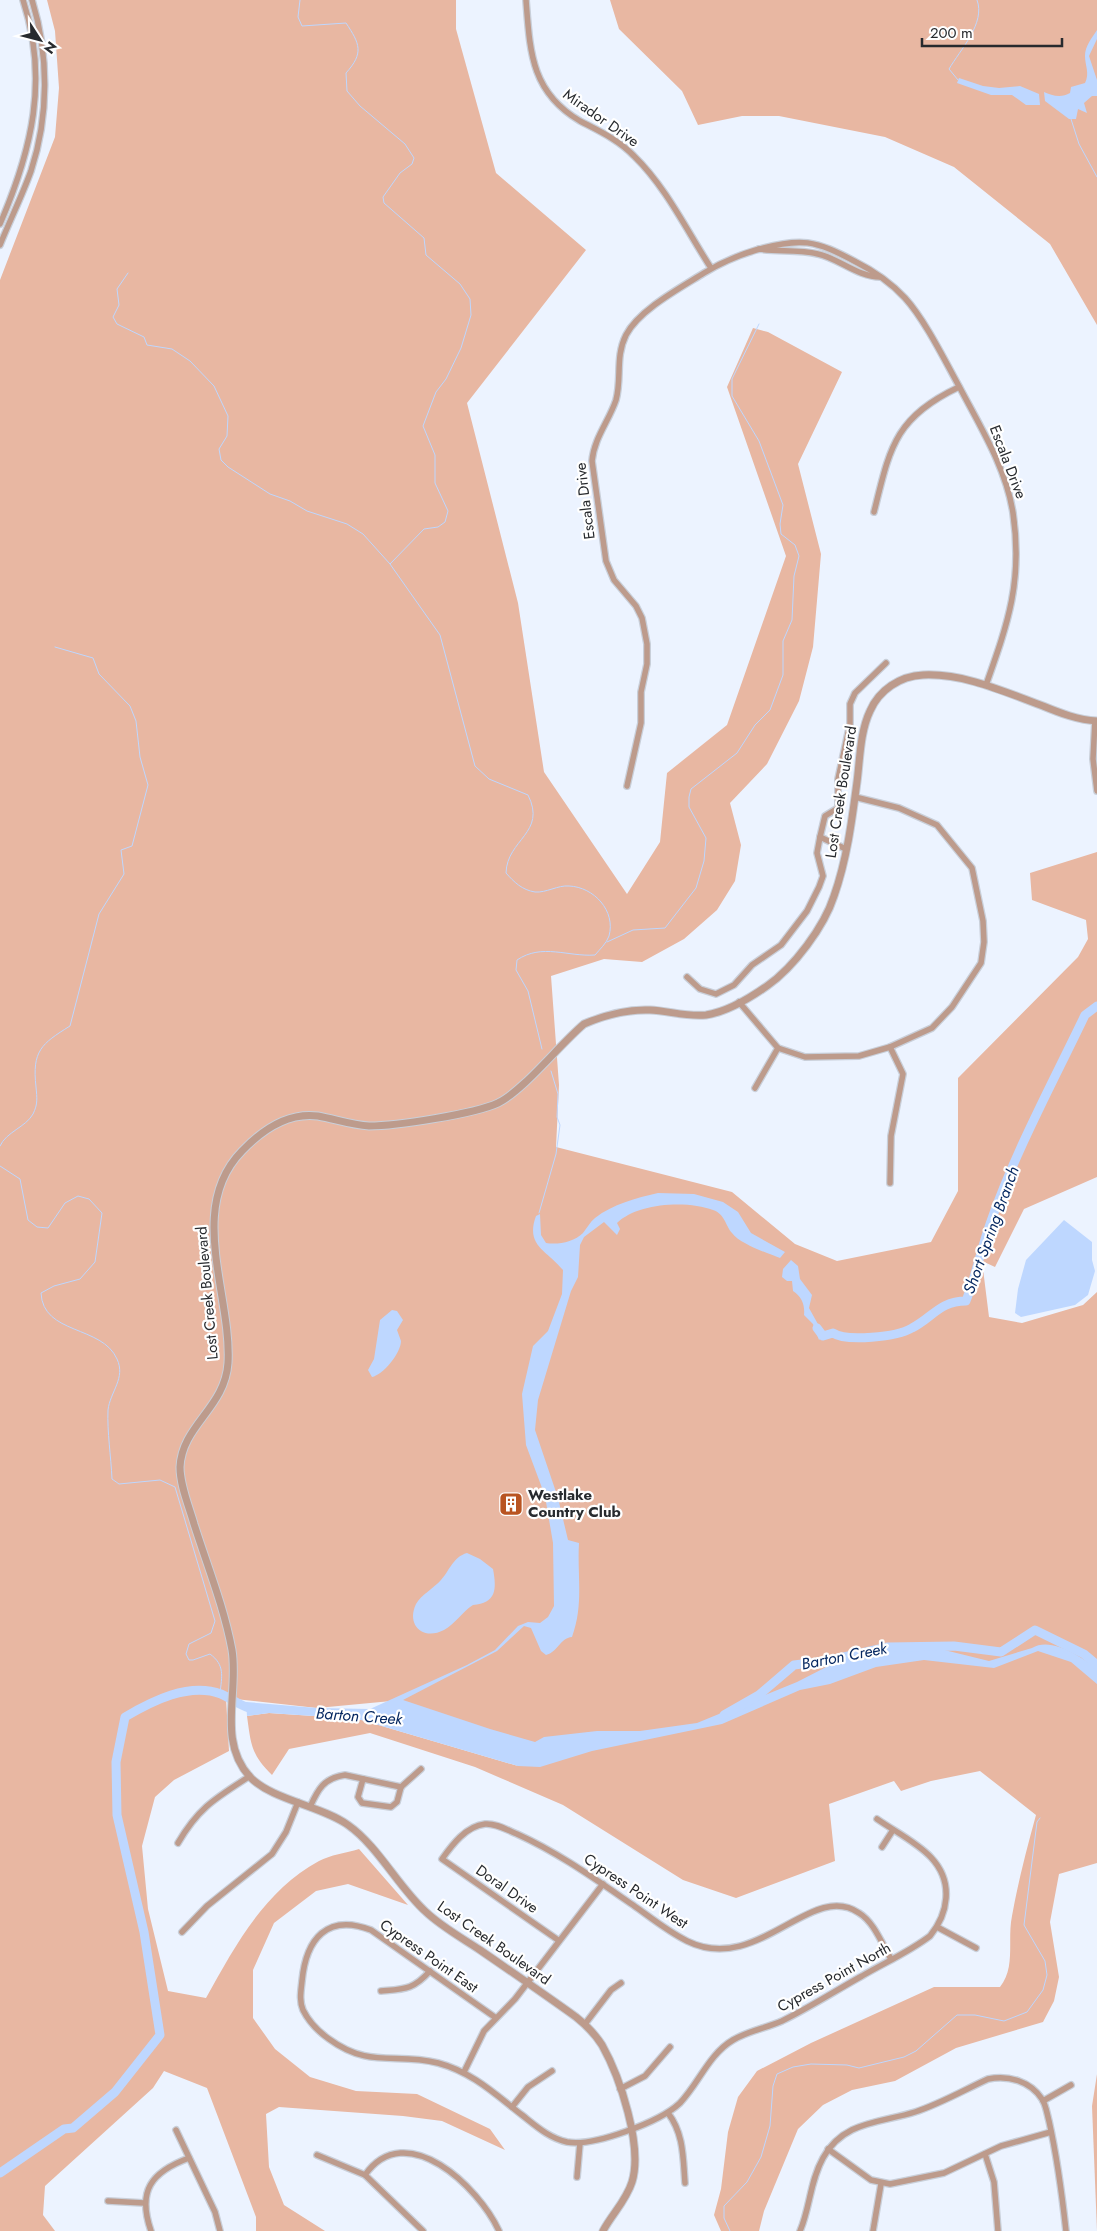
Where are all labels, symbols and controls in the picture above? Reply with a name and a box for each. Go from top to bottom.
north arrow [15,15,65,65]
scale bar [922,15,1062,47]
text: 200 m [930,22,973,44]
text: N [39,37,62,58]
street label: Mirador Drive [559,84,644,152]
street label: Escala Drive [984,422,1032,502]
street label: Escala Drive [569,461,601,541]
street label: Lost Creek Boulevard [820,724,862,860]
water label: Short Spring Branch [957,1163,1025,1297]
street label: Lost Creek Boulevard [190,1225,224,1361]
place label: Westlake Country Club [528,1484,621,1523]
building icon: Westlake Country Club [498,1491,524,1517]
water label: Barton Creek [799,1636,890,1676]
water label: Barton Creek [315,1702,404,1731]
street label: Cypress Point West [579,1848,693,1934]
street label: Doral Drive [471,1859,543,1919]
street label: Lost Creek Boulevard [433,1896,555,1990]
street label: Cypress Point East [375,1914,483,1998]
street label: Cypress Point North [773,1937,895,2017]

